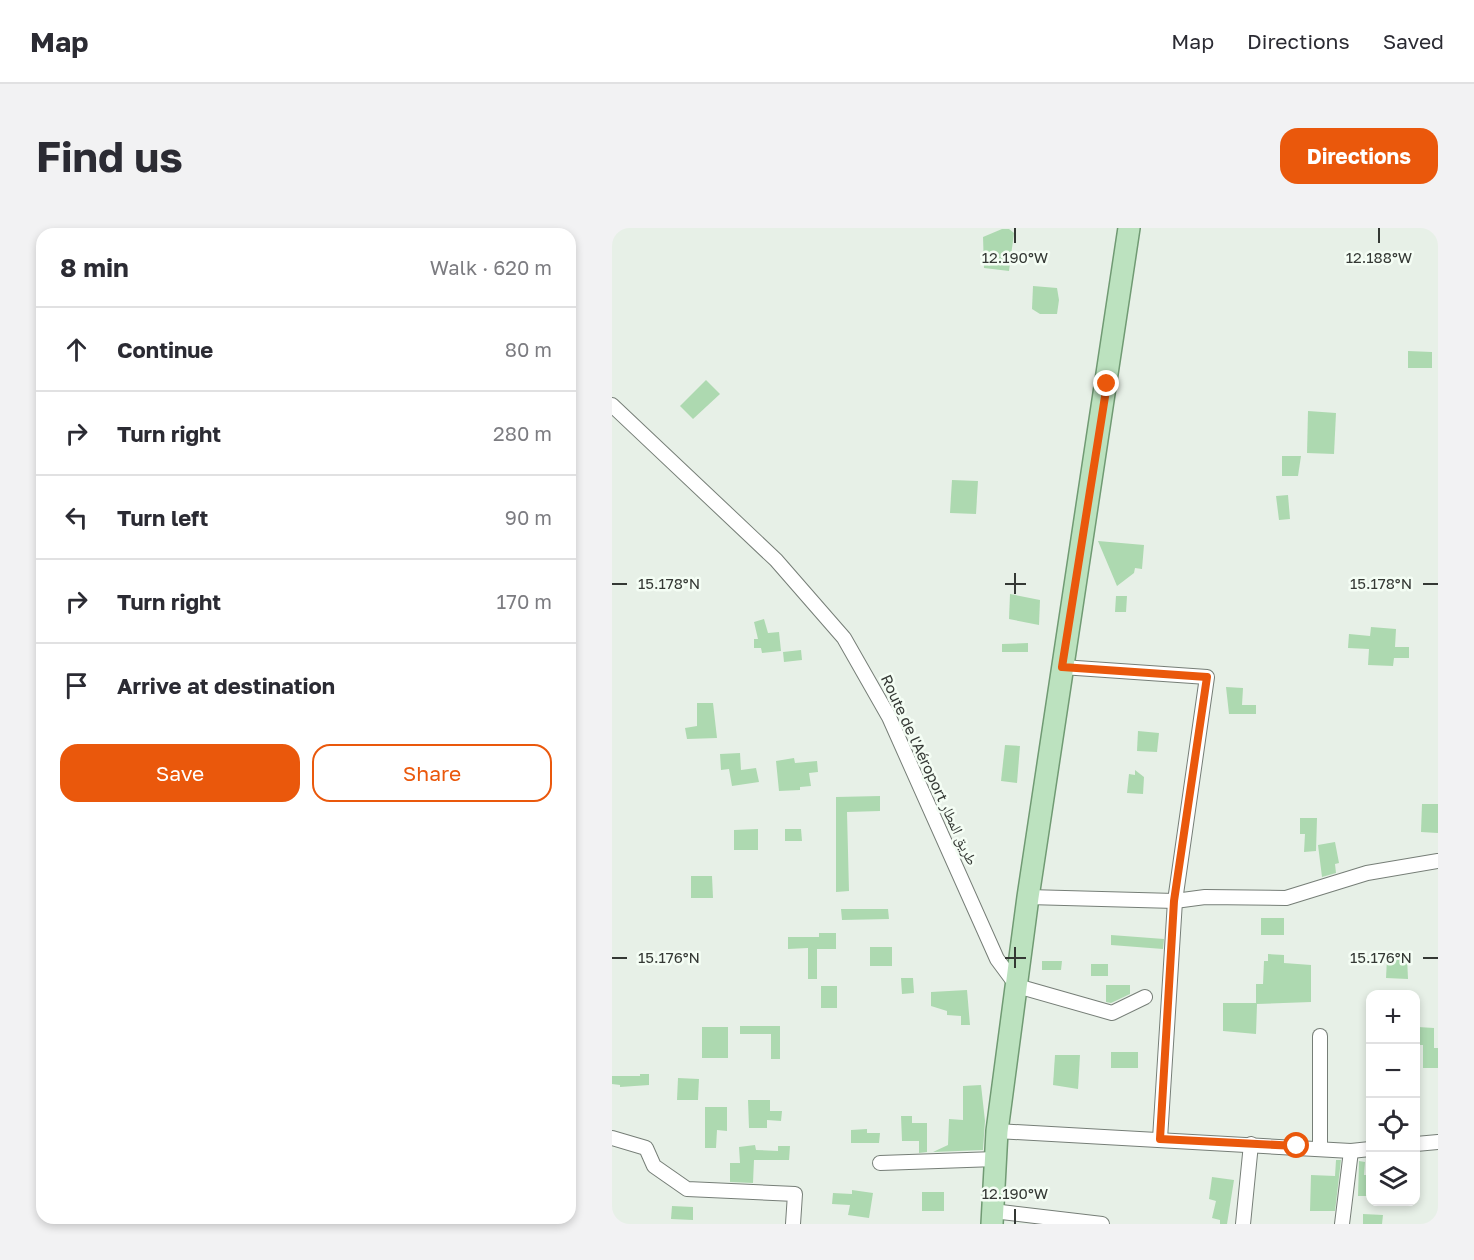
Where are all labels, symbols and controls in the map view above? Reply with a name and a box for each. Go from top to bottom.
text: Map [30,25,88,58]
text: Map [1171,28,1214,54]
text: Directions [1247,28,1350,54]
text: Saved [1383,28,1444,54]
button: Directions [1280,128,1438,184]
text: Find us [36,131,183,181]
text: 12.190°W [982,248,1048,266]
text: 12.188°W [1346,248,1412,266]
text: 8 min [60,252,129,283]
text: Walk · 620 m [430,255,552,279]
icon: ahead [60,333,93,366]
text: Continue [117,336,213,363]
text: 80 m [505,337,552,361]
route end [1093,370,1119,396]
icon: right [60,417,93,450]
text: Turn right [117,420,221,447]
text: 280 m [493,421,552,445]
icon: left [60,501,93,534]
text: Turn left [117,504,208,531]
text: 90 m [505,505,552,529]
text: 15.178°N [638,574,700,592]
text: 15.178°N [1350,574,1412,592]
icon: right [60,585,93,618]
text: Turn right [117,588,221,615]
text: 170 m [497,589,552,613]
icon: arrive [60,669,93,702]
street label: Route de l'Aéroport طريق المطار [876,671,982,869]
text: Arrive at destination [117,672,335,699]
button: Save [60,744,300,802]
button: Share [312,744,552,802]
text: 15.176°N [638,948,700,966]
text: 15.176°N [1350,948,1412,966]
map controls [1366,990,1420,1206]
button: + [1366,990,1420,1044]
button: − [1366,1044,1420,1098]
button: locate [1366,1098,1420,1152]
route start [1283,1132,1309,1158]
button: layers [1366,1152,1420,1206]
text: 12.190°W [982,1184,1048,1202]

